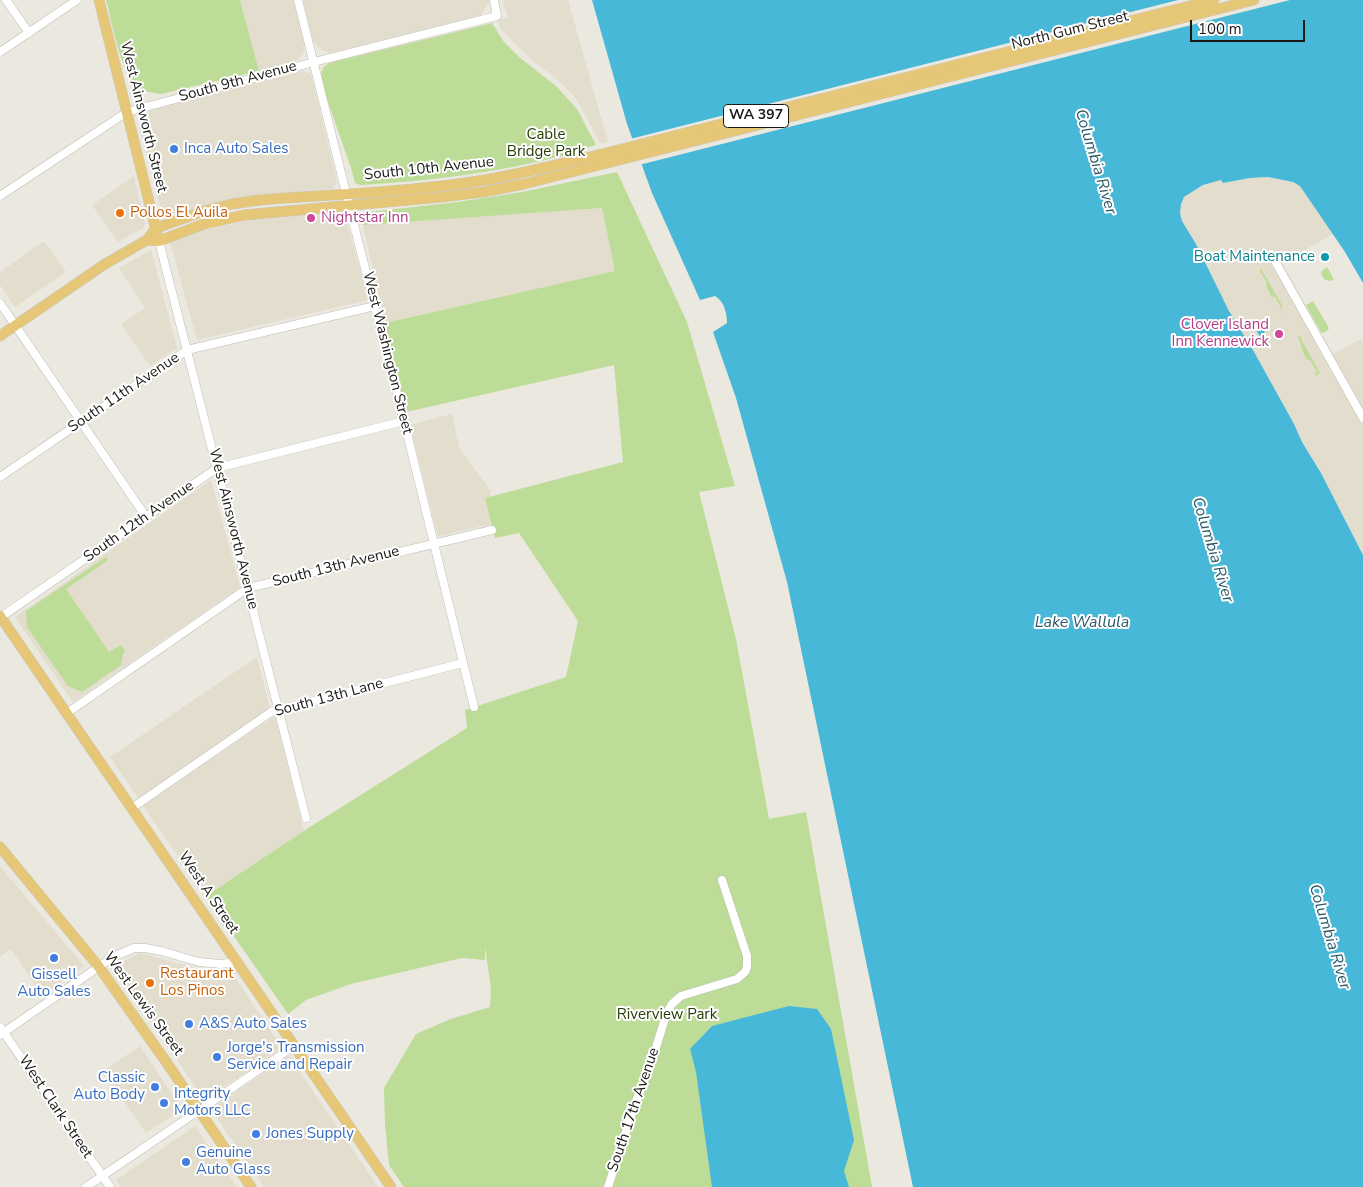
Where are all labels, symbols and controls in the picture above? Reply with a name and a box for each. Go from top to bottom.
street label: North Gum Street [1010,8,1130,54]
scale bar [1193,10,1308,42]
text: 100 m [1198,19,1242,39]
street label: West Ainsworth Street [116,40,170,194]
street label: South 9th Avenue [177,58,299,106]
road number: WA 397 [724,104,788,128]
water label: Columbia River [1070,107,1120,217]
park label: Cable Bridge Park [507,126,585,161]
place label: Inca Auto Sales [184,140,289,158]
marker: Inca Auto Sales [168,143,180,155]
street label: South 10th Avenue [363,153,495,185]
place label: Pollos El Auila [130,204,228,222]
marker: Pollos El Auila [114,207,126,219]
place label: Nightstar Inn [321,209,409,227]
marker: Nightstar Inn [305,212,317,224]
place label: Boat Maintenance [1194,248,1315,266]
marker: Boat Maintenance [1319,251,1331,263]
street label: West Washington Street [358,270,416,436]
place label: Clover Island Inn Kennewick [1172,316,1269,351]
marker: Clover Island Inn Kennewick [1273,328,1285,340]
street label: South 11th Avenue [65,349,183,437]
street label: West Ainsworth Avenue [204,447,262,611]
street label: South 12th Avenue [80,477,198,567]
water label: Columbia River [1187,495,1237,605]
street label: South 13th Avenue [271,543,401,591]
water label: Lake Wallula [1035,613,1129,633]
street label: South 13th Lane [273,675,385,721]
street label: West A Street [174,848,242,938]
water label: Columbia River [1304,882,1354,992]
street label: West Lewis Street [99,949,187,1059]
marker: Gissell Auto Sales [48,952,60,964]
place label: Restaurant Los Pinos [160,965,234,1000]
place label: Gissell Auto Sales [17,966,91,1001]
marker: Restaurant Los Pinos [144,977,156,989]
park label: Riverview Park [617,1006,717,1024]
place label: A&S Auto Sales [199,1015,307,1033]
marker: A&S Auto Sales [183,1018,195,1030]
place label: Jorge's Transmission Service and Repair [227,1039,365,1074]
street label: South 17th Avenue [604,1045,664,1175]
marker: Jorge's Transmission Service and Repair [211,1051,223,1063]
street label: West Clark Street [14,1052,96,1162]
place label: Classic Auto Body [73,1069,145,1104]
marker: Classic Auto Body [149,1081,161,1093]
place label: Integrity Motors LLC [174,1085,251,1120]
marker: Integrity Motors LLC [158,1097,170,1109]
place label: Jones Supply [266,1125,354,1143]
marker: Jones Supply [250,1128,262,1140]
place label: Genuine Auto Glass [196,1144,270,1179]
marker: Genuine Auto Glass [180,1156,192,1168]

